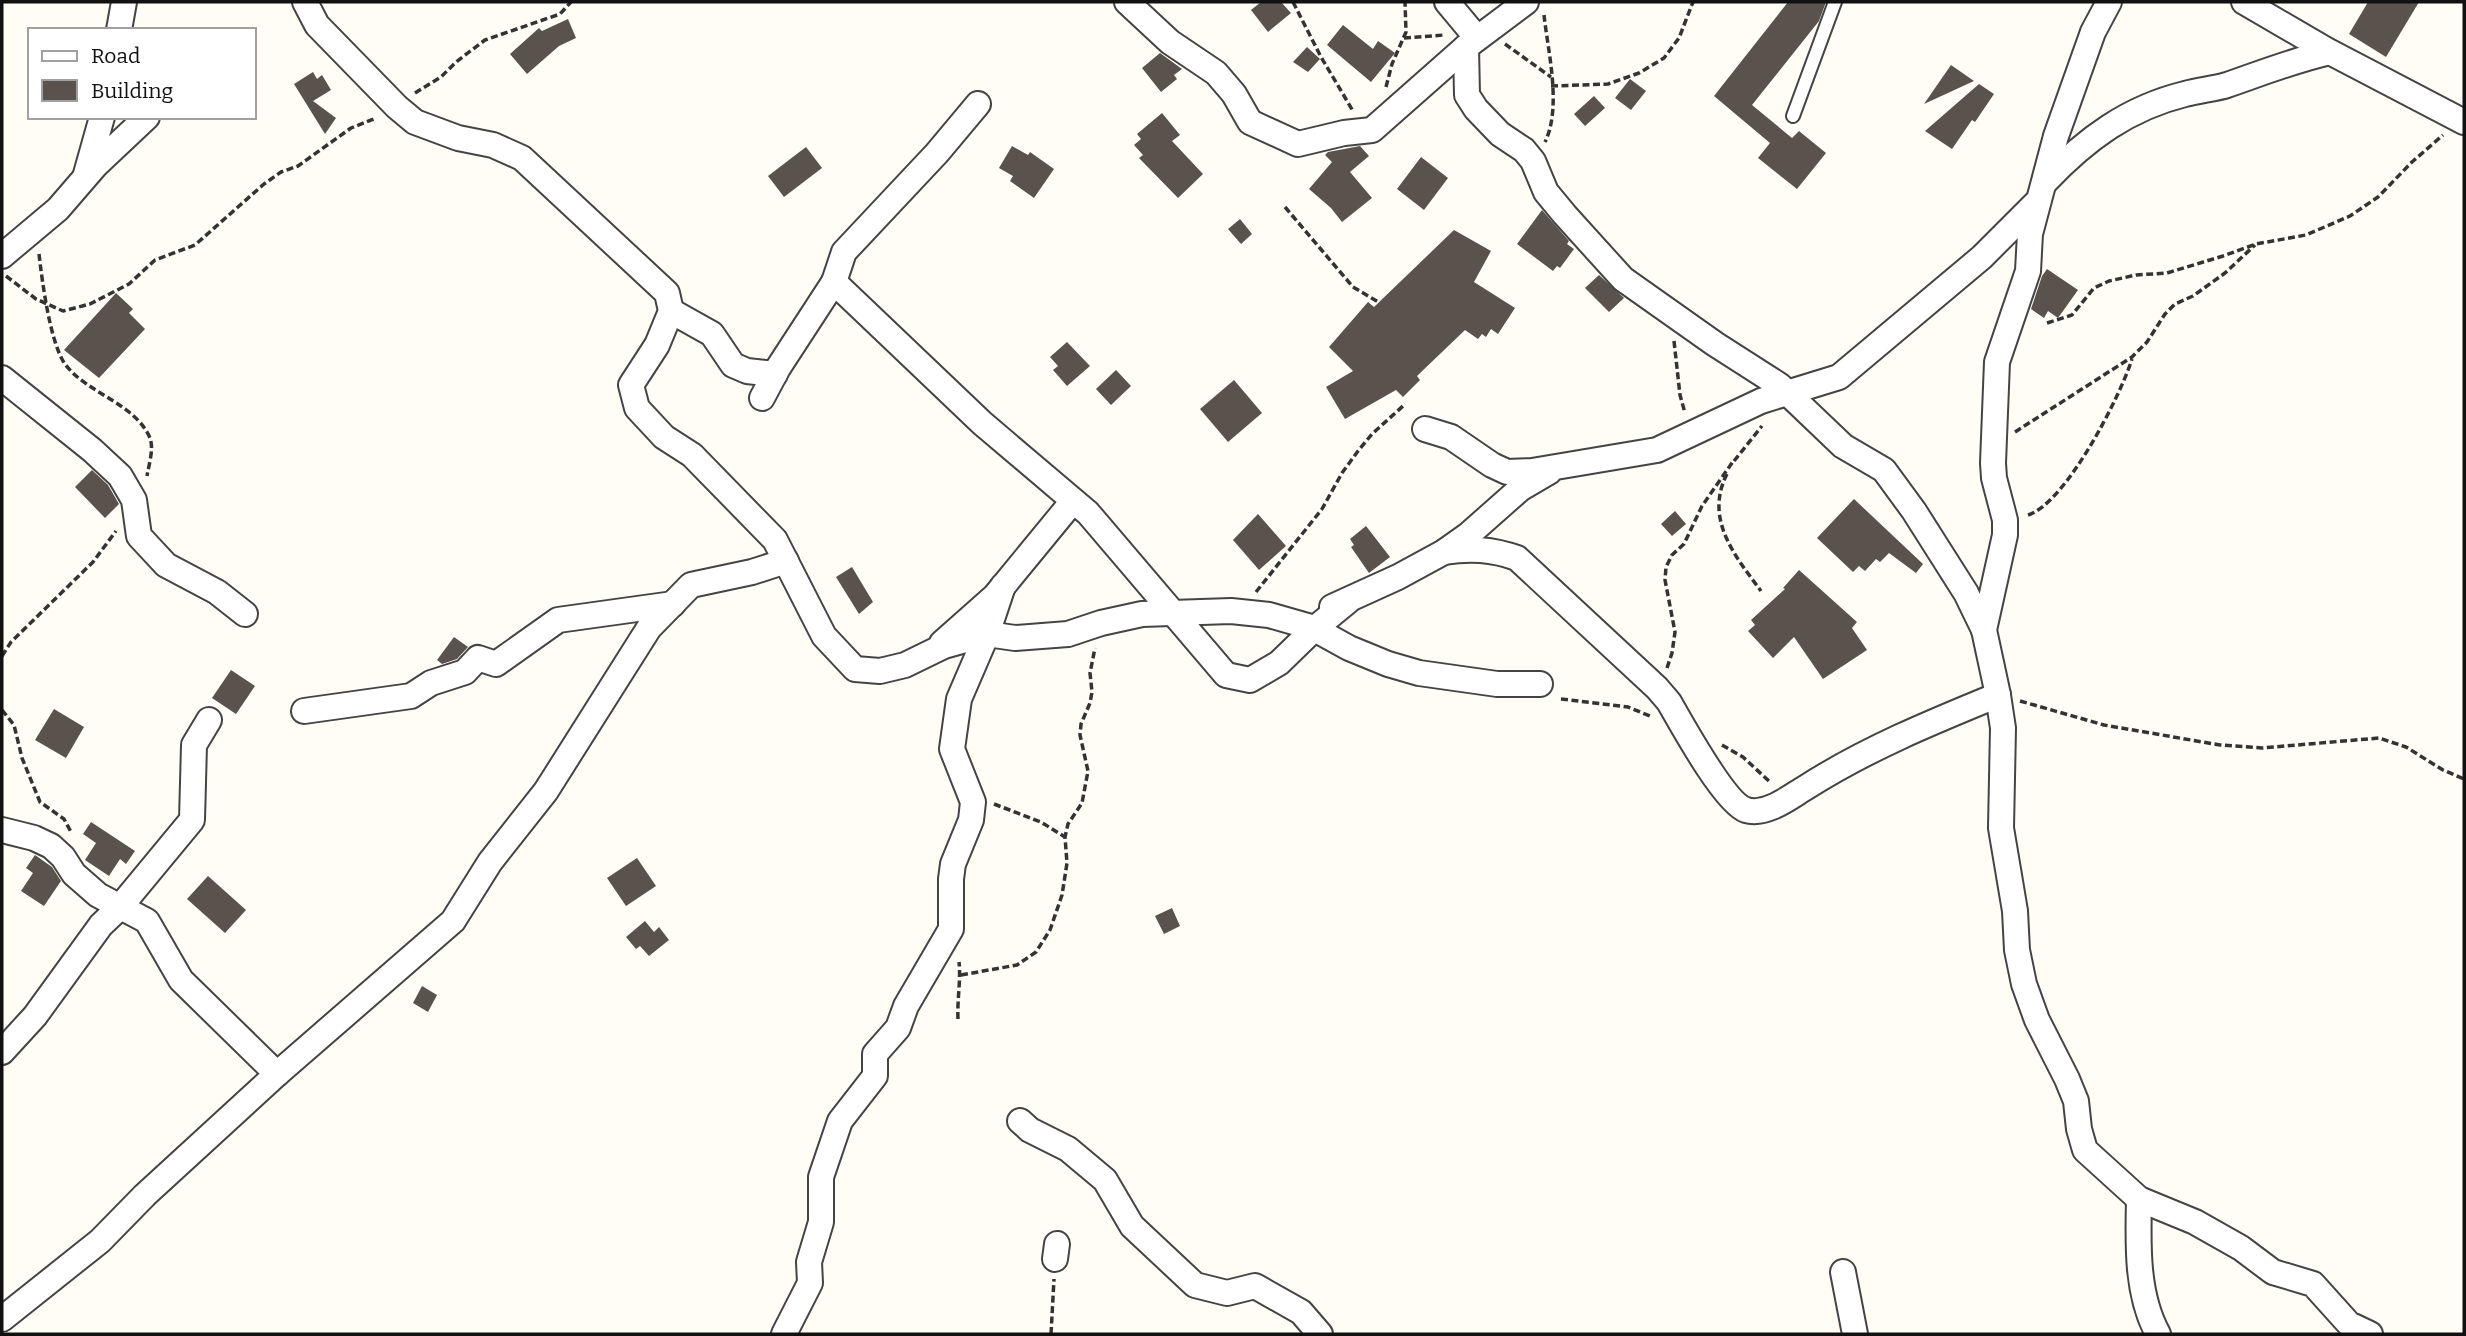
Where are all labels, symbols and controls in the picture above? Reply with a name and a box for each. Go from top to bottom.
legend [28,28,256,119]
text: Road [91,43,140,69]
text: Building [91,78,174,104]

